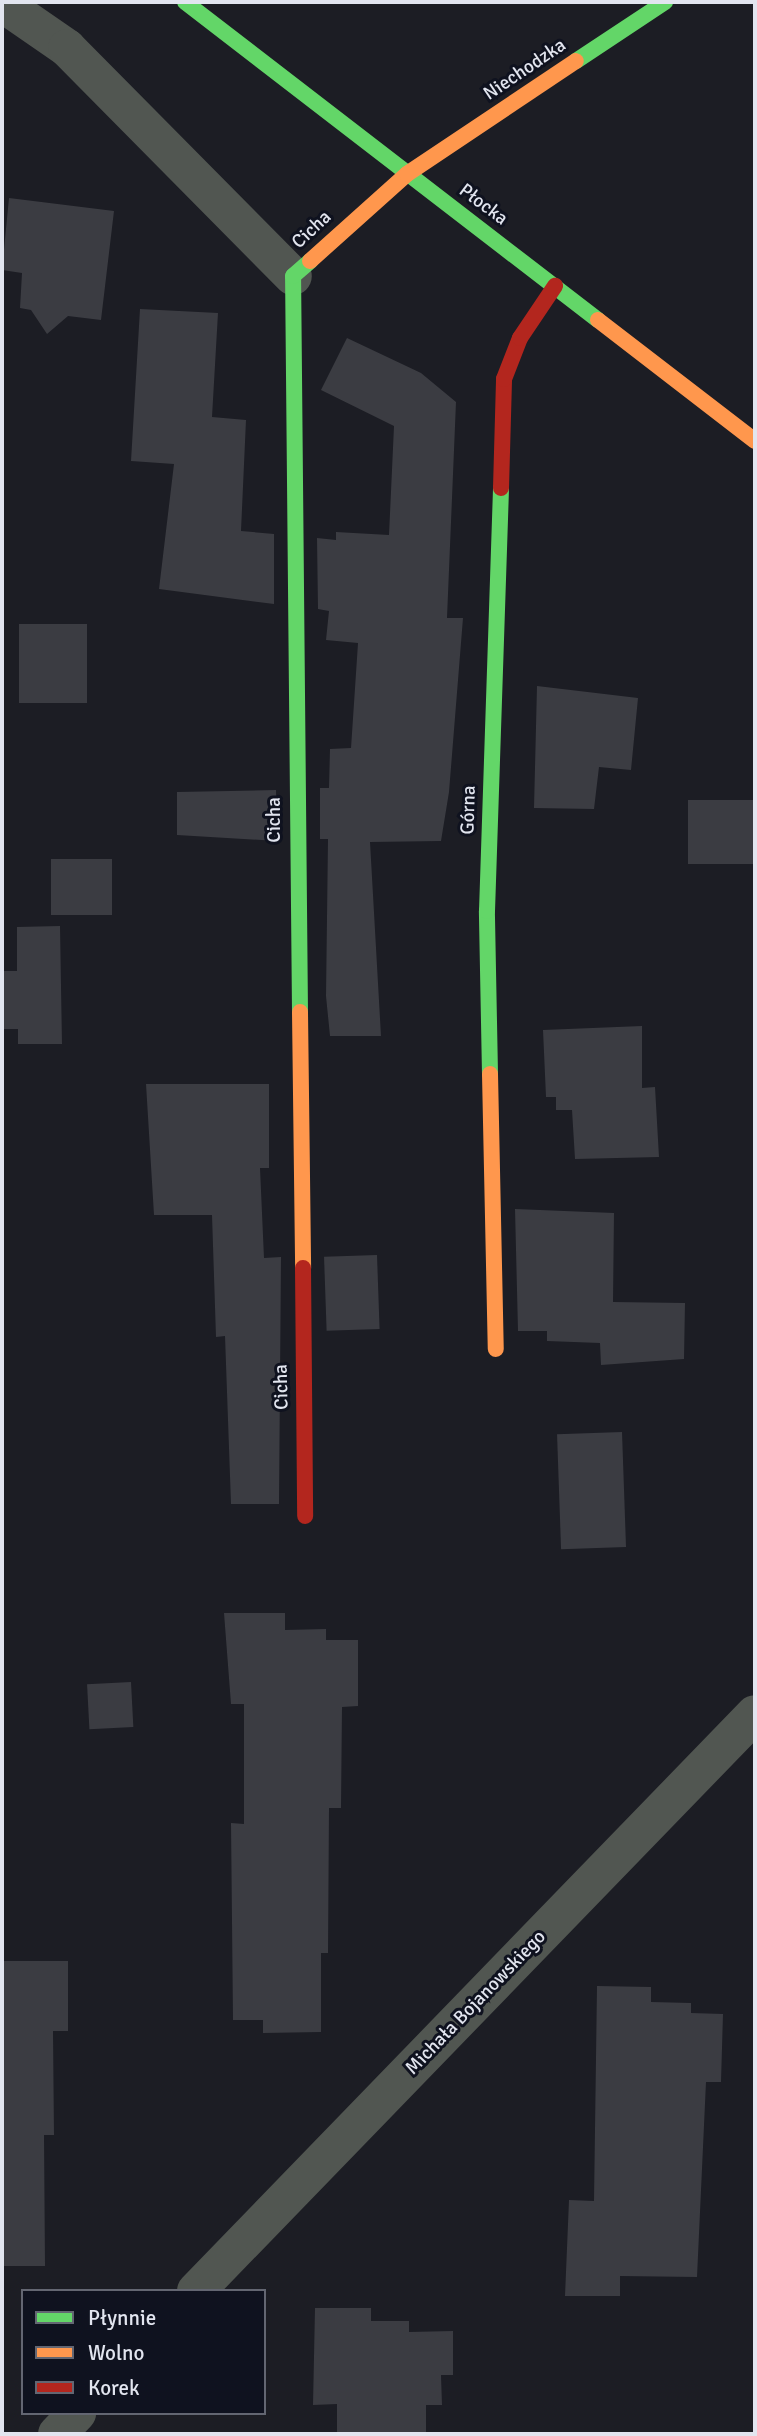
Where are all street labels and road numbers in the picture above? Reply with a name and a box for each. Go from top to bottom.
street label: Niechodzka [479,34,571,106]
street label: Płocka [454,179,512,231]
street label: Cicha [288,206,336,254]
street label: Górna [457,785,481,835]
street label: Cicha [264,797,286,843]
street label: Cicha [270,1364,294,1410]
street label: Michała Bojanowskiego [401,1926,551,2080]

